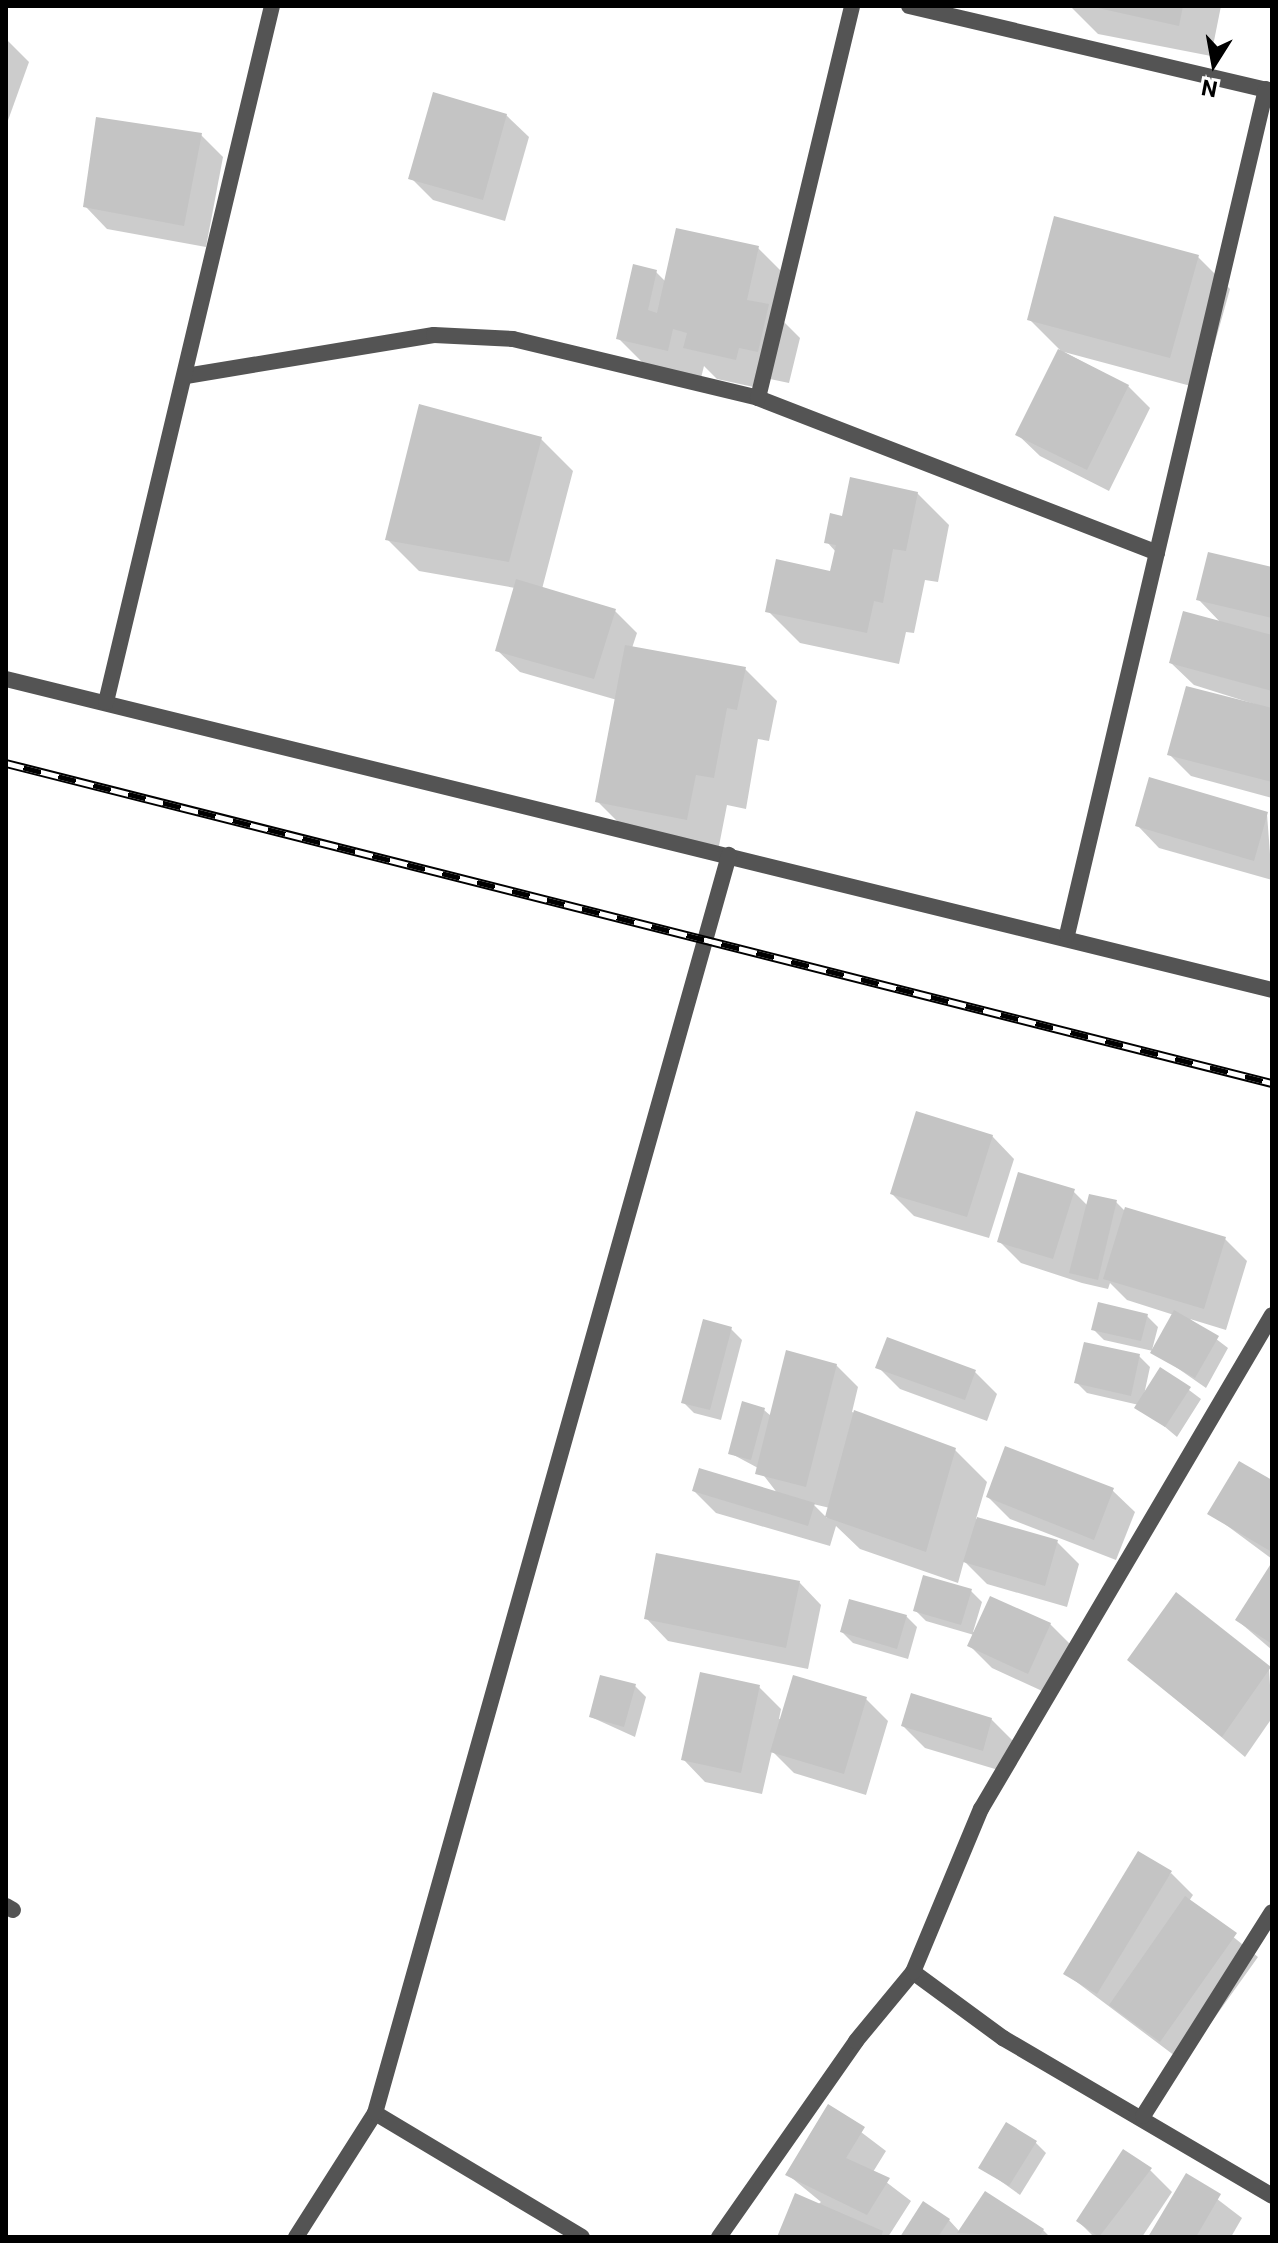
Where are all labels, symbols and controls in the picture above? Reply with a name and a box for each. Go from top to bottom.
north arrow [1174,24,1254,104]
text: N [1199,74,1219,102]

